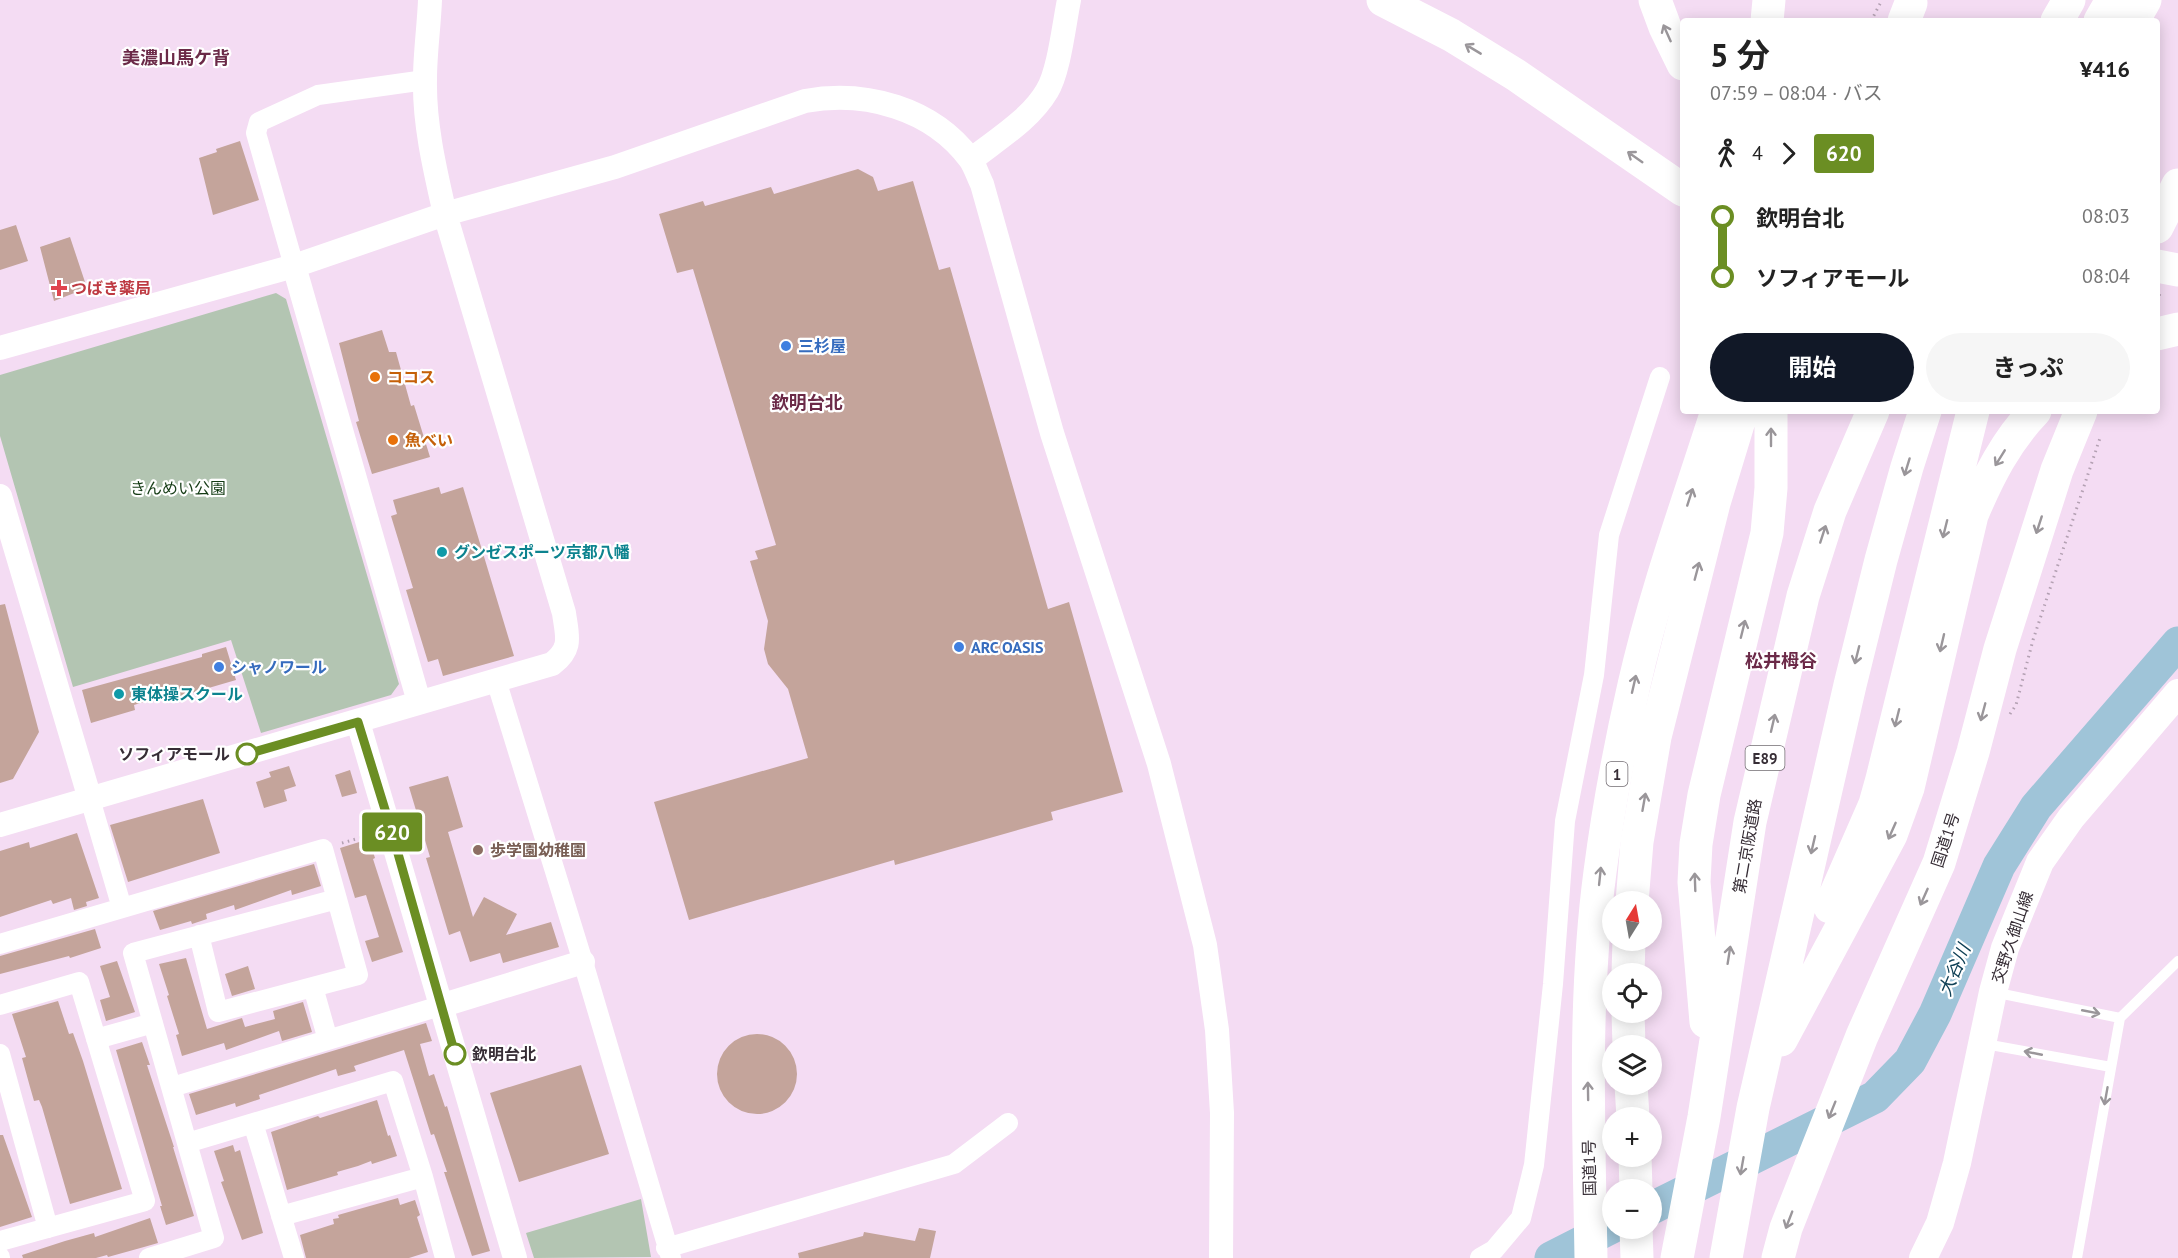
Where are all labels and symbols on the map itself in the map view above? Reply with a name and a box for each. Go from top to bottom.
one-way arrow [1661,24,1672,42]
one-way arrow [1465,42,1482,54]
district label: 美濃山馬ケ背 [122,46,230,69]
one-way arrow [1627,151,1643,163]
place label: つばき薬局 [71,278,151,298]
marker: つばき薬局 [52,281,66,295]
place label: 三杉屋 [798,336,846,356]
marker: 三杉屋 [779,339,793,353]
place label: ココス [387,367,435,387]
marker: ココス [368,370,382,384]
district label: 欽明台北 [771,391,843,414]
one-way arrow [1765,428,1777,448]
place label: 魚べい [405,430,453,450]
marker: 魚べい [386,433,400,447]
one-way arrow [1993,449,2006,466]
one-way arrow [1901,457,1912,476]
park label: きんめい公園 [130,478,226,498]
one-way arrow [1685,488,1696,507]
one-way arrow [2033,515,2044,534]
one-way arrow [1938,519,1950,538]
one-way arrow [1818,525,1829,544]
place label: グンゼスポーツ京都八幡 [454,542,630,562]
marker: グンゼスポーツ京都八幡 [435,545,449,559]
one-way arrow [1691,562,1703,581]
one-way arrow [1737,620,1749,639]
one-way arrow [1936,632,1947,652]
place label: ARC OASIS [971,637,1043,657]
marker: ARC OASIS [952,640,966,654]
one-way arrow [1851,645,1863,664]
district label: 松井栂谷 [1745,649,1817,672]
place label: シャノワール [231,657,327,677]
marker: シャノワール [212,660,226,674]
one-way arrow [1629,675,1641,694]
place label: 東体操スクール [131,684,243,704]
marker: 東体操スクール [112,687,126,701]
one-way arrow [1977,702,1989,721]
one-way arrow [1891,708,1903,727]
one-way arrow [1768,713,1779,733]
marker: ソフィアモール [236,743,258,765]
place label: ソフィアモール [118,744,230,764]
road number: E89 [1746,746,1784,770]
road number: 1 [1606,762,1628,786]
one-way arrow [1638,792,1649,812]
street label: 第二京阪道路 [1729,797,1765,895]
street label: 国道1号 [1927,810,1963,870]
line badge: 620 [358,812,426,852]
one-way arrow [1886,821,1897,839]
one-way arrow [1807,835,1818,854]
place label: 歩学園幼稚園 [490,840,586,860]
marker: 歩学園幼稚園 [471,843,485,857]
one-way arrow [1595,867,1606,886]
one-way arrow [1689,872,1700,892]
one-way arrow [1918,888,1929,906]
street label: 交野久御山線 [1987,888,2037,986]
north arrow [1602,891,1662,951]
water label: 大谷川 [1933,939,1976,999]
one-way arrow [1724,946,1735,966]
one-way arrow [2081,1007,2101,1018]
marker: 欽明台北 [444,1043,466,1065]
place label: 欽明台北 [472,1044,536,1064]
one-way arrow [2024,1047,2043,1058]
one-way arrow [1582,1082,1594,1102]
one-way arrow [2100,1086,2111,1105]
one-way arrow [1826,1100,1837,1119]
street label: 国道1号 [1579,1139,1599,1197]
one-way arrow [1736,1155,1747,1175]
one-way arrow [1783,1210,1794,1229]

